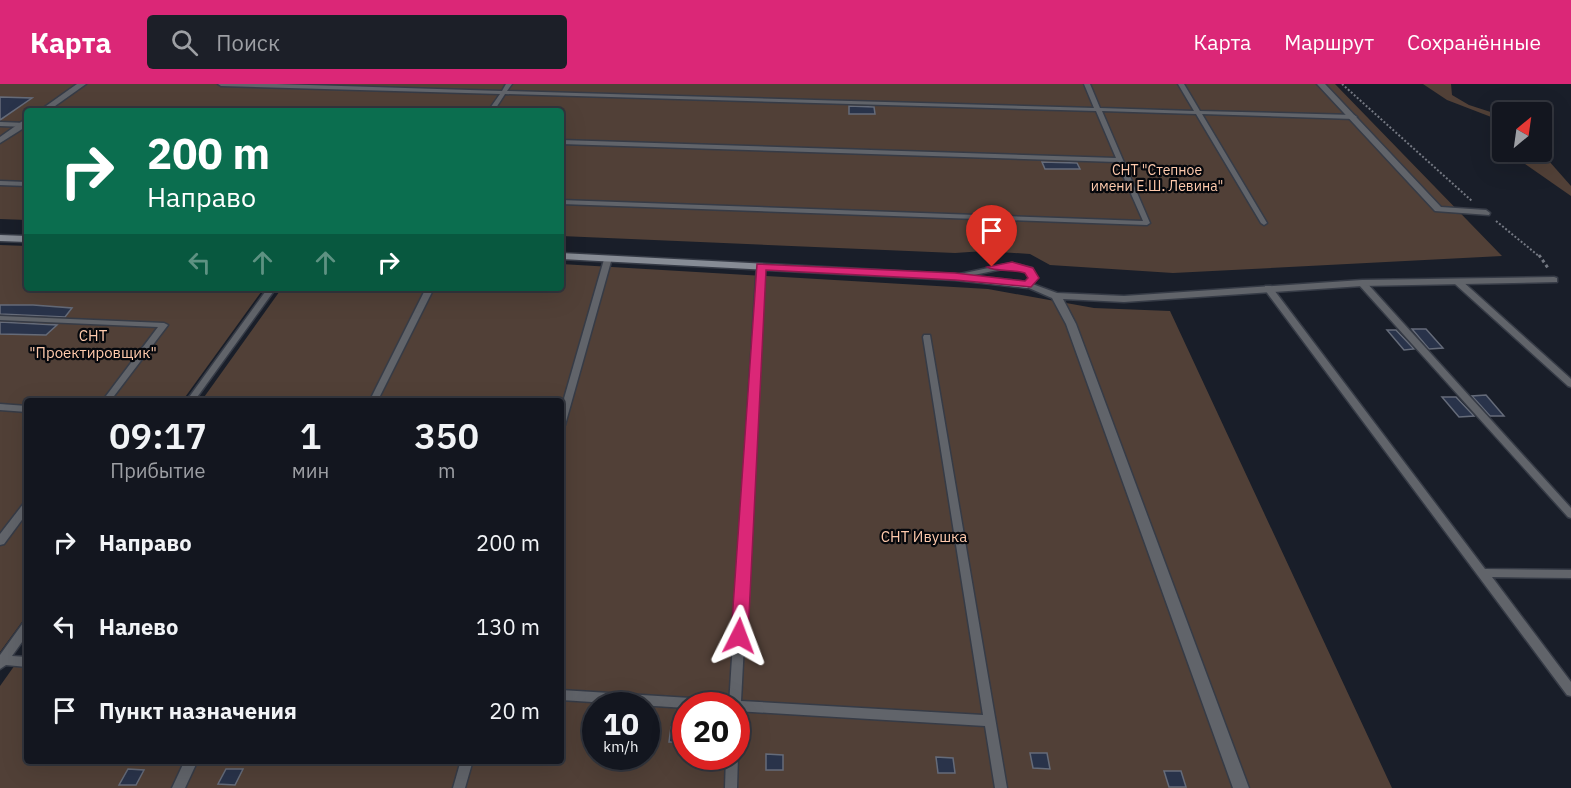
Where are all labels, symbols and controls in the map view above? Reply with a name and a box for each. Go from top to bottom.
search box [147,15,567,69]
text: Карта [30,24,111,61]
icon: search [168,26,201,59]
text: Поиск [216,28,280,57]
text: Карта [1193,28,1251,56]
text: Маршрут [1284,28,1374,56]
text: Сохранённые [1407,28,1541,56]
north arrow [1492,102,1552,162]
map controls [1492,102,1552,162]
text: 200 m [147,126,270,181]
icon: right [48,132,126,210]
park label: СНТ "Степное имени Е.Ш. Левина" [1091,161,1223,195]
text: Направо [147,179,256,214]
pin [966,205,1017,267]
icon: arrive [975,214,1008,247]
icon: left [183,246,216,279]
icon: ahead [246,246,279,279]
icon: ahead [309,246,342,279]
icon: right [372,246,405,279]
park label: СНТ "Проектировщик" [29,326,157,362]
text: 09:17 [109,412,207,459]
text: 1 [300,412,321,459]
text: 350 [414,412,479,459]
text: Прибытие [110,457,205,484]
text: мин [292,457,329,484]
text: m [438,457,455,484]
icon: right [48,526,81,559]
park label: СНТ Ивушка [881,527,967,546]
text: Направо [99,528,192,557]
text: 200 m [476,528,540,557]
position arrow [707,604,771,668]
icon: left [48,610,81,643]
text: Налево [99,612,178,641]
text: 130 m [476,612,540,641]
speed limit sign: 20 [672,692,750,770]
icon: arrive [48,694,81,727]
text: Пункт назначения [99,696,297,725]
text: 20 m [489,696,540,725]
text: 10 [603,704,639,743]
text: km/h [603,737,639,756]

